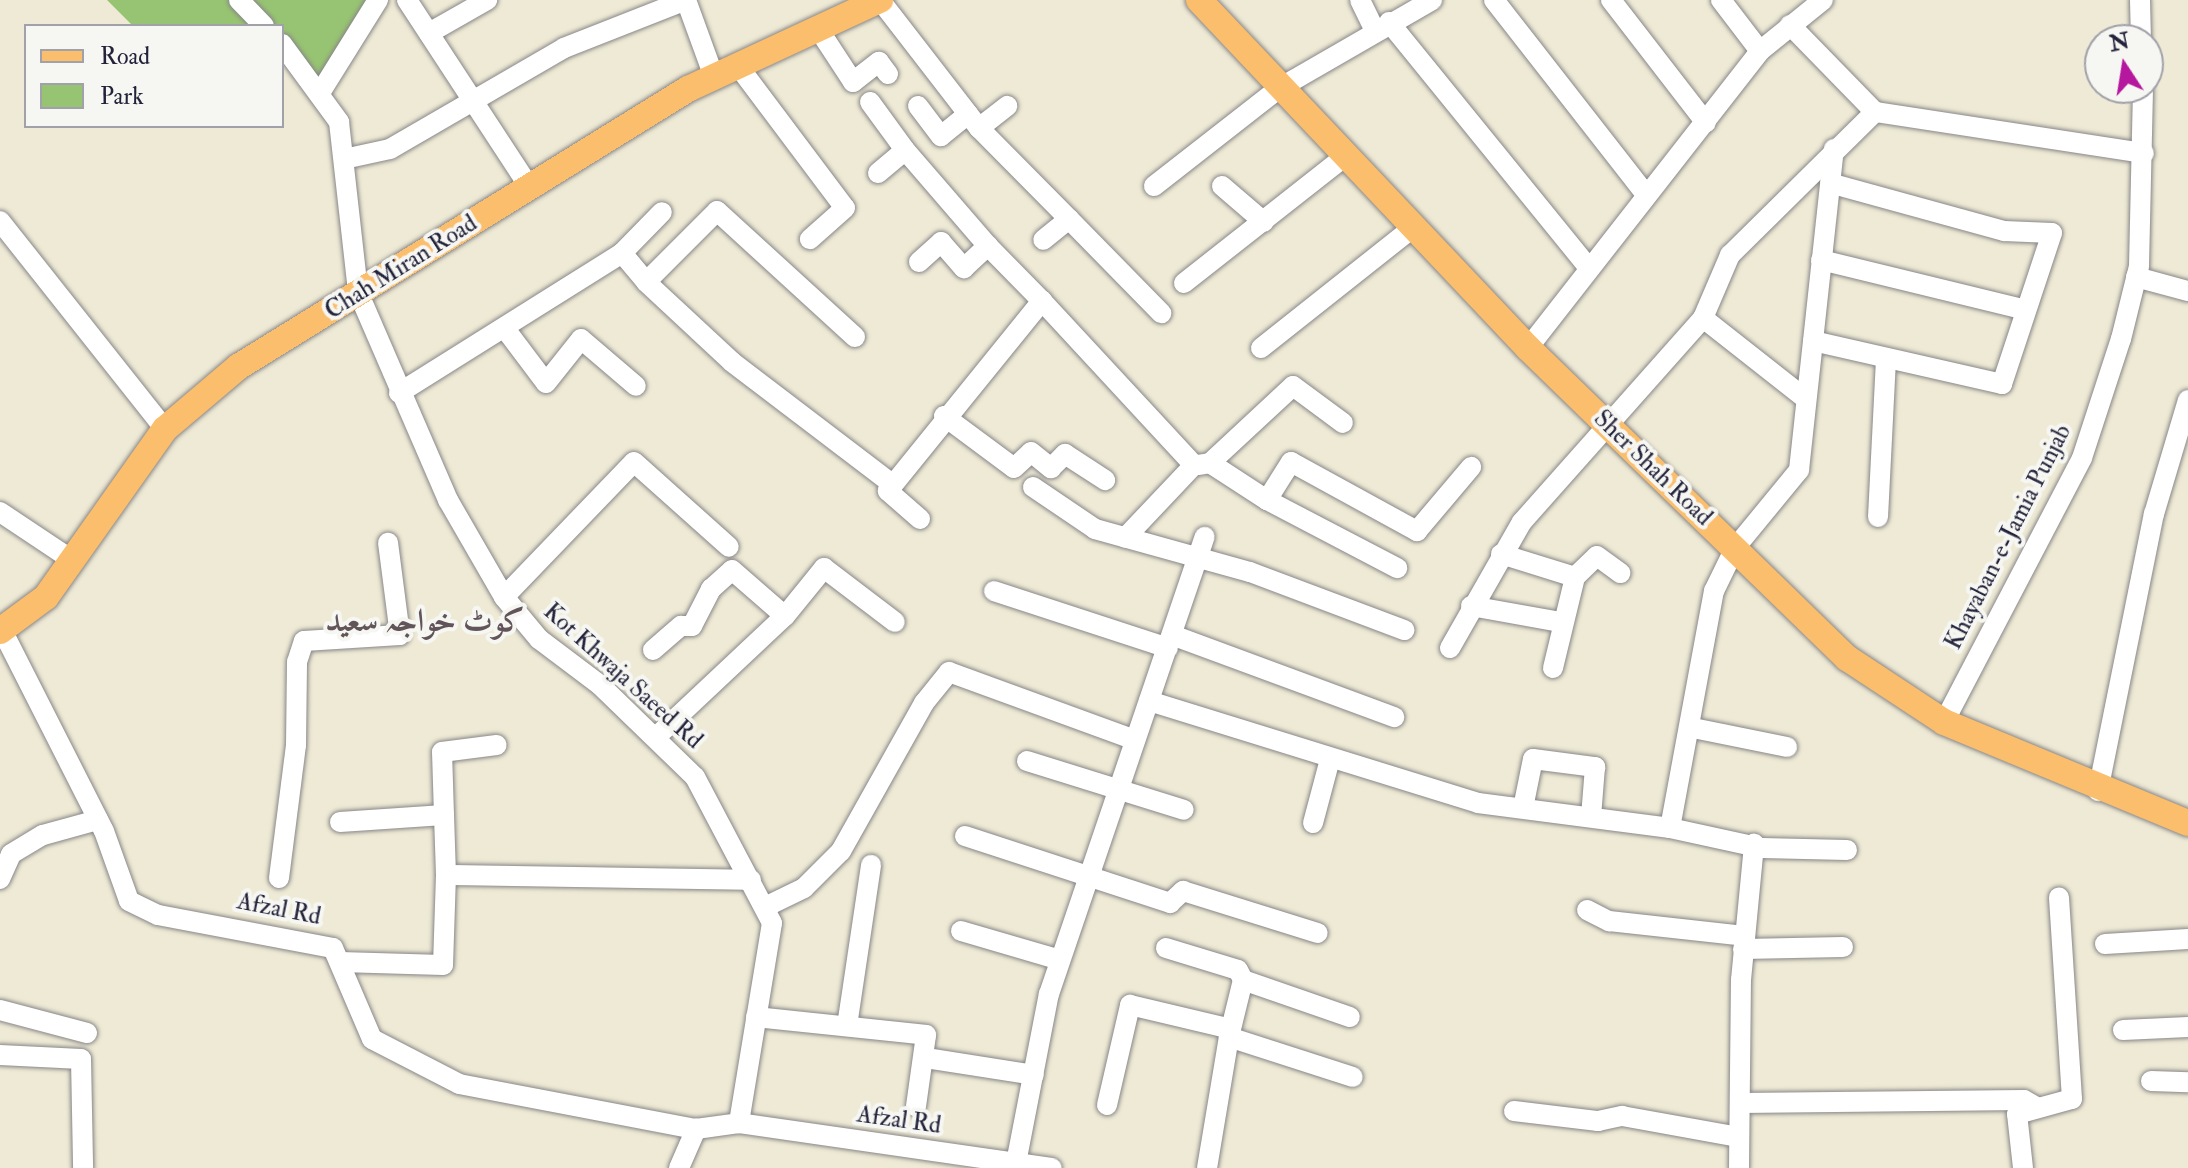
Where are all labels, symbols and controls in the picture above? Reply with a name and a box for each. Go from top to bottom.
legend [24,24,284,128]
north arrow [2084,24,2164,104]
text: N [2107,27,2132,58]
text: Road [100,41,150,72]
text: Park [100,81,144,112]
street label: Chah Miran Road [320,209,482,325]
street label: Sher Shah Road [1588,404,1718,532]
street label: Khayaban-e-Jamia Punjab [1939,420,2077,654]
street label: Kot Khwaja Saeed Rd [538,597,708,755]
district label: کوٹ خواجہ سعید [325,602,525,640]
street label: Afzal Rd [235,887,323,931]
street label: Afzal Rd [855,1100,943,1140]

